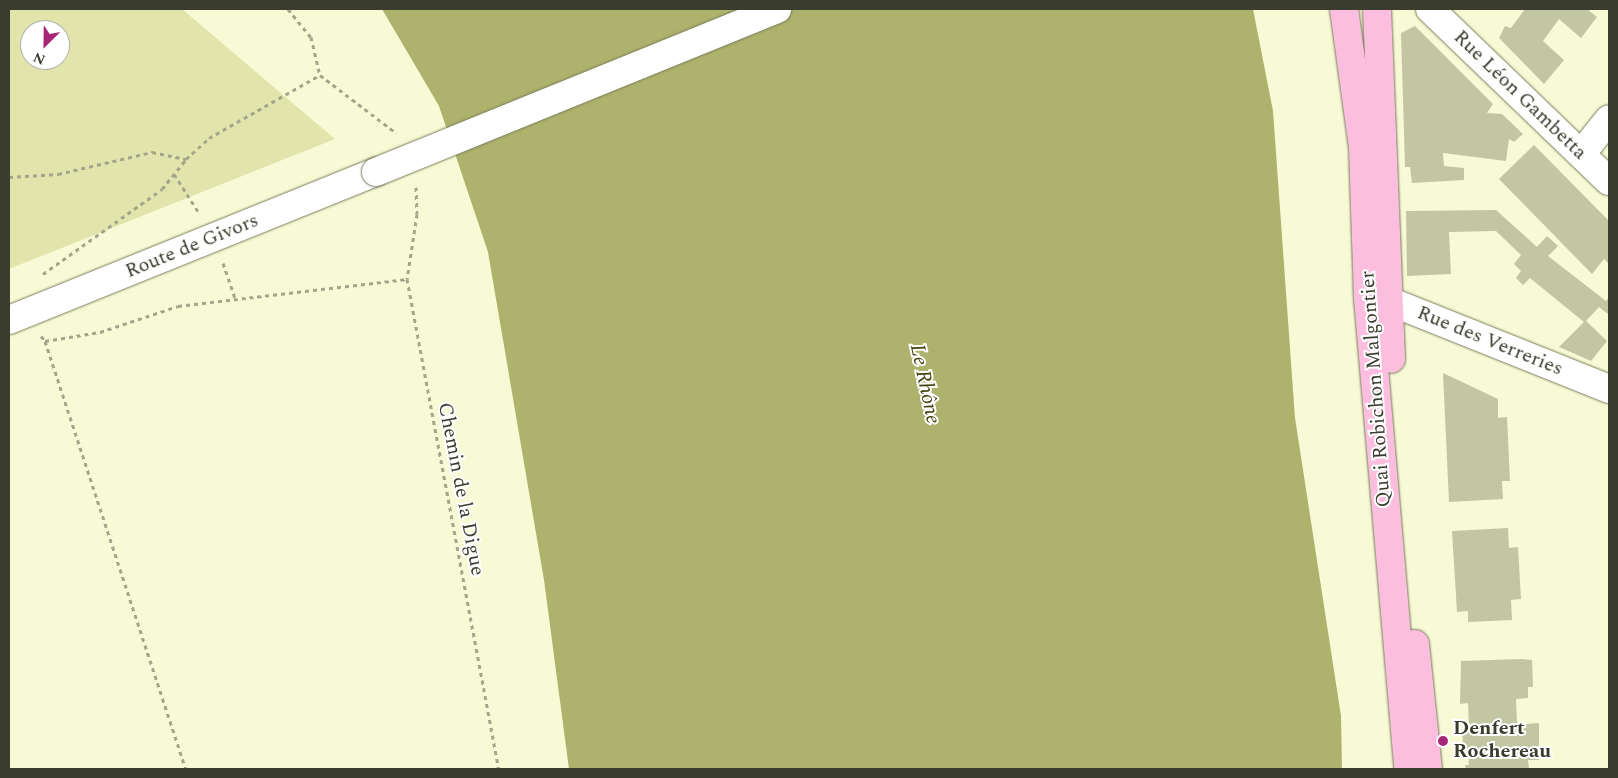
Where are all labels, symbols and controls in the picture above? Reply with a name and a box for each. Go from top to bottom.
north arrow [20,20,70,70]
street label: Rue Léon Gambetta [1448,25,1592,165]
text: N [30,46,49,70]
street label: Route de Givors [122,208,262,284]
street label: Quai Robichon Malgontier [1356,270,1396,508]
street label: Rue des Verreries [1414,301,1566,381]
water label: Le Rhône [904,342,946,426]
street label: Chemin de la Digue [432,400,490,578]
place label: Denfert Rochereau [1453,717,1551,764]
marker: Denfert Rochereau [1437,735,1449,747]

